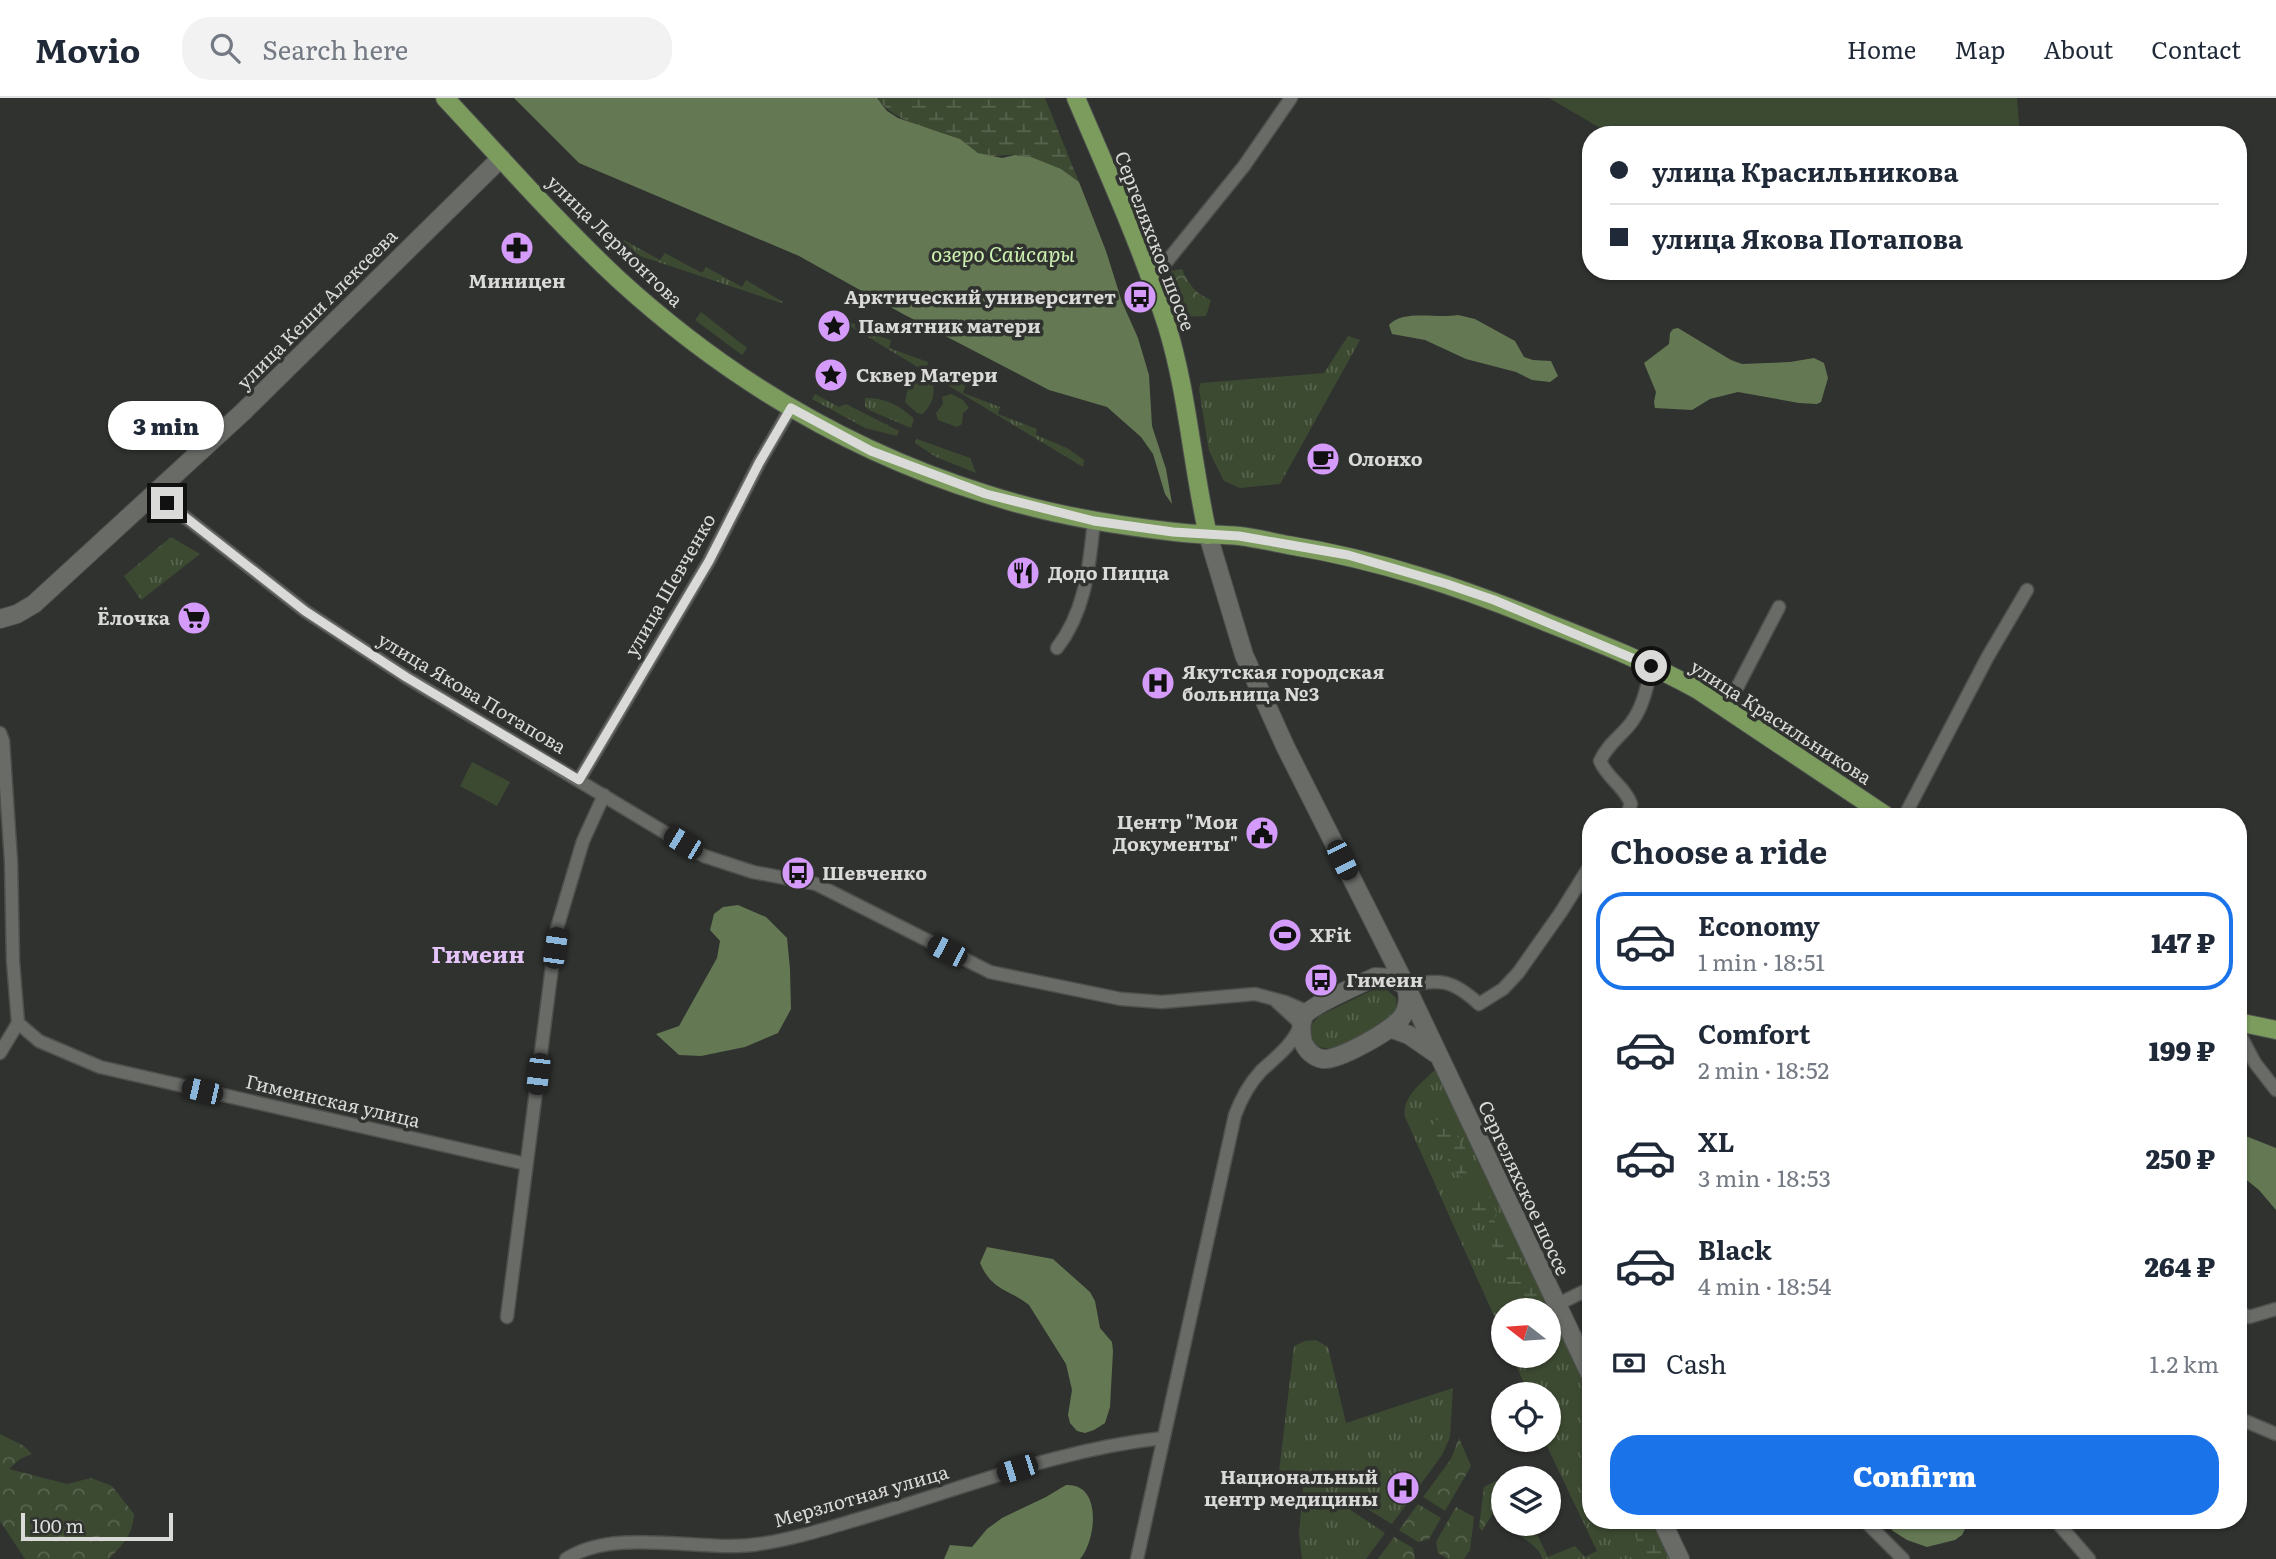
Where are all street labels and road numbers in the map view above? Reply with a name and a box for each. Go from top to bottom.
street label: Сергеляхское шоссе [1109,147,1203,335]
street label: улица Лермонтова [541,168,691,313]
street label: улица Кеши Алексеева [230,221,403,395]
street label: улица Шевченко [617,508,722,661]
street label: улица Якова Потапова [373,625,573,760]
street label: улица Красильникова [1685,652,1879,791]
street label: Гимеинская улица [243,1066,424,1134]
street label: Сергеляхское шоссе [1472,1095,1578,1280]
street label: Мерзлотная улица [770,1456,952,1533]

